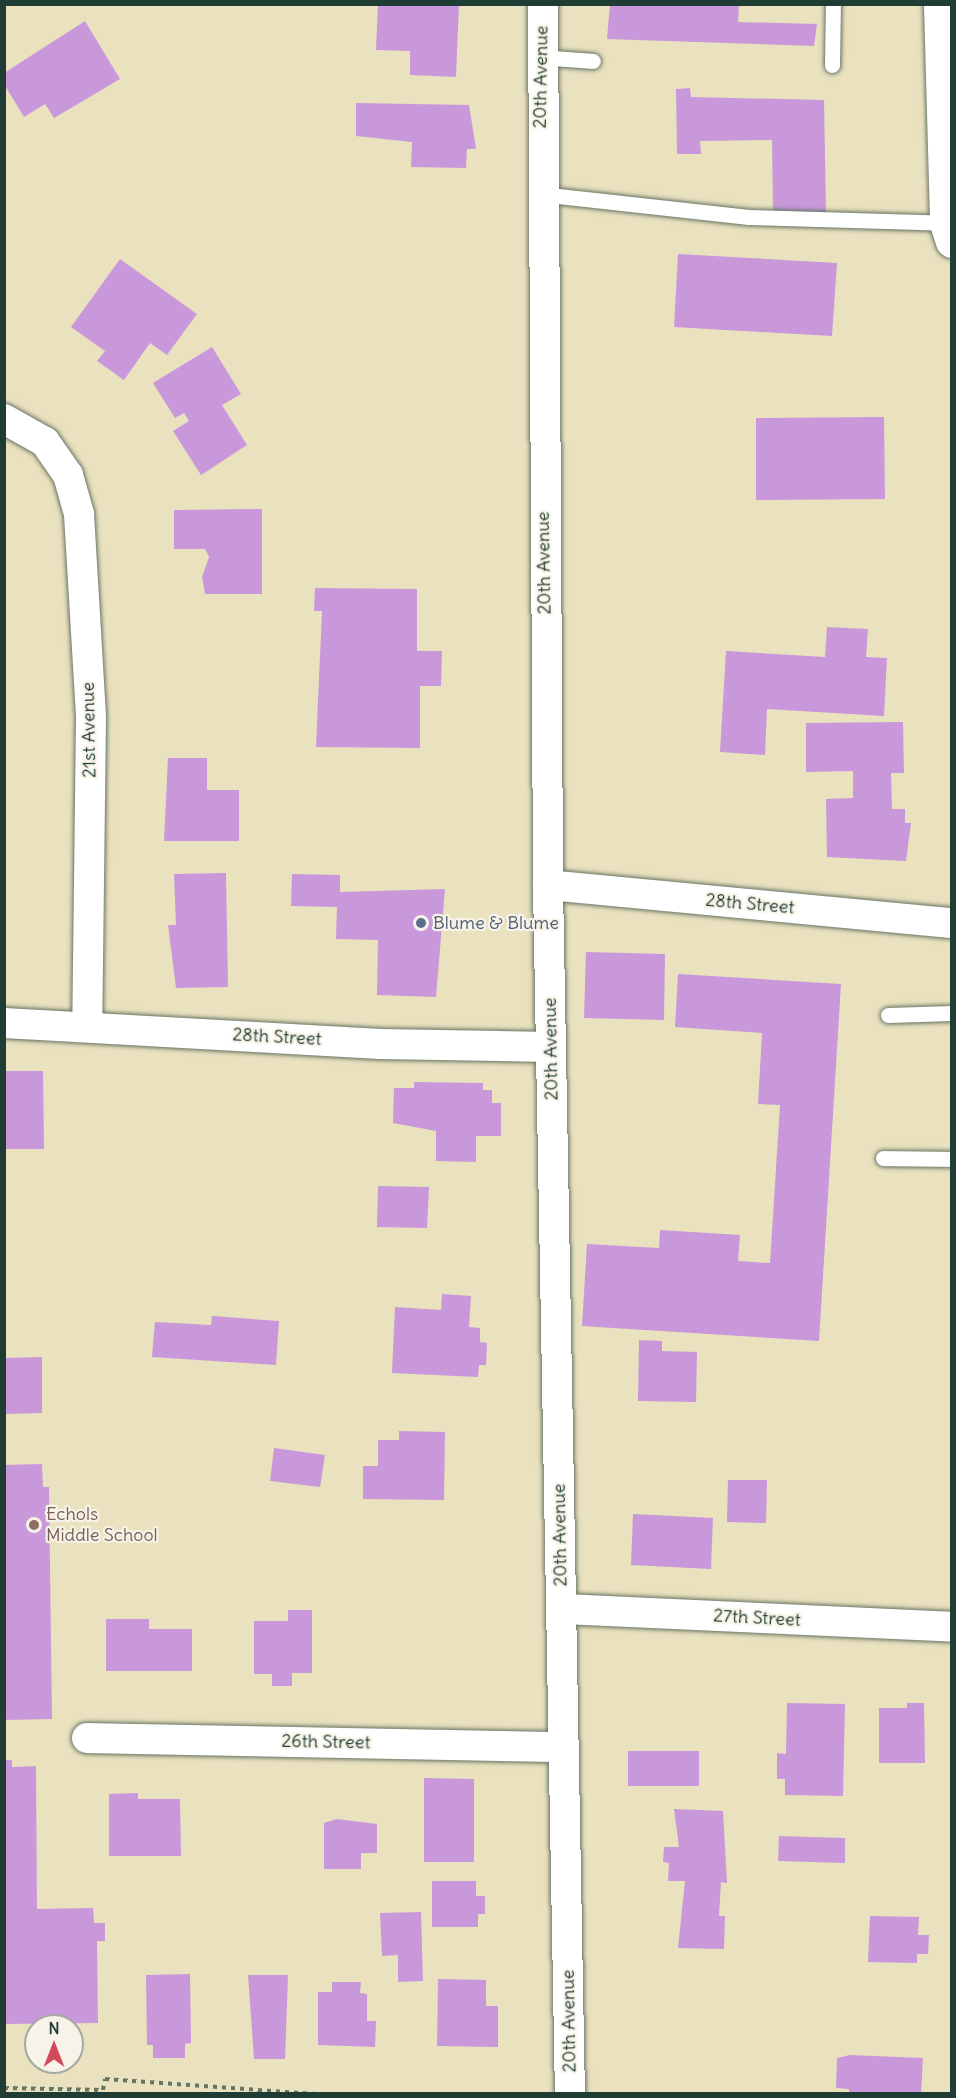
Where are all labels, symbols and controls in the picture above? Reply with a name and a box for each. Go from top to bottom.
street label: 20th Avenue [529,25,553,129]
street label: 20th Avenue [532,511,556,615]
street label: 21st Avenue [77,682,101,778]
street label: 28th Street [705,889,795,919]
place label: Blume & Blume [433,912,559,934]
marker: Blume & Blume [414,916,428,930]
street label: 20th Avenue [539,997,563,1101]
street label: 28th Street [232,1024,322,1050]
street label: 20th Avenue [548,1483,572,1587]
place label: Echols Middle School [46,1504,158,1546]
marker: Echols Middle School [27,1518,41,1532]
street label: 27th Street [713,1605,801,1631]
street label: 26th Street [281,1730,371,1754]
street label: 20th Avenue [557,1969,581,2073]
north arrow [24,2014,84,2074]
text: N [48,2018,60,2038]

